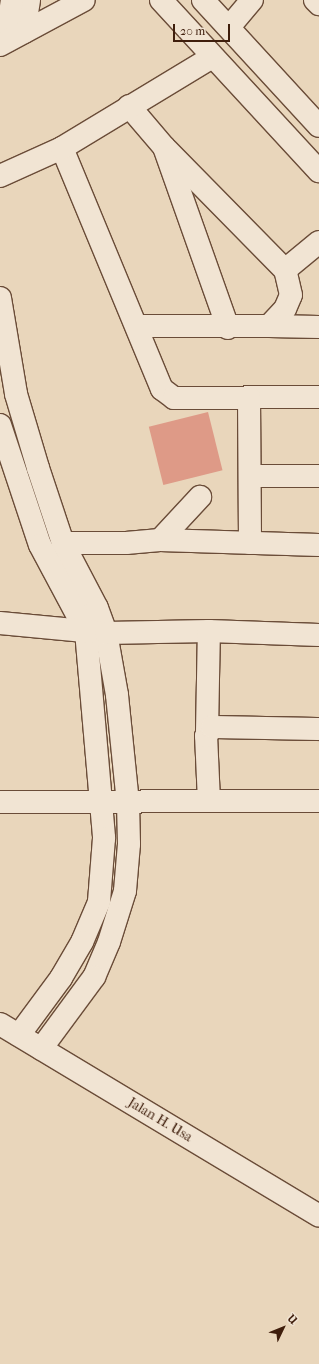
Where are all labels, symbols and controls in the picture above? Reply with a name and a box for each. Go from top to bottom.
scale bar [175,16,232,42]
text: 20 m [180,24,205,38]
street label: Jalan H. Usa [125,1094,195,1146]
north arrow [263,1308,303,1348]
text: U [284,1312,300,1327]

